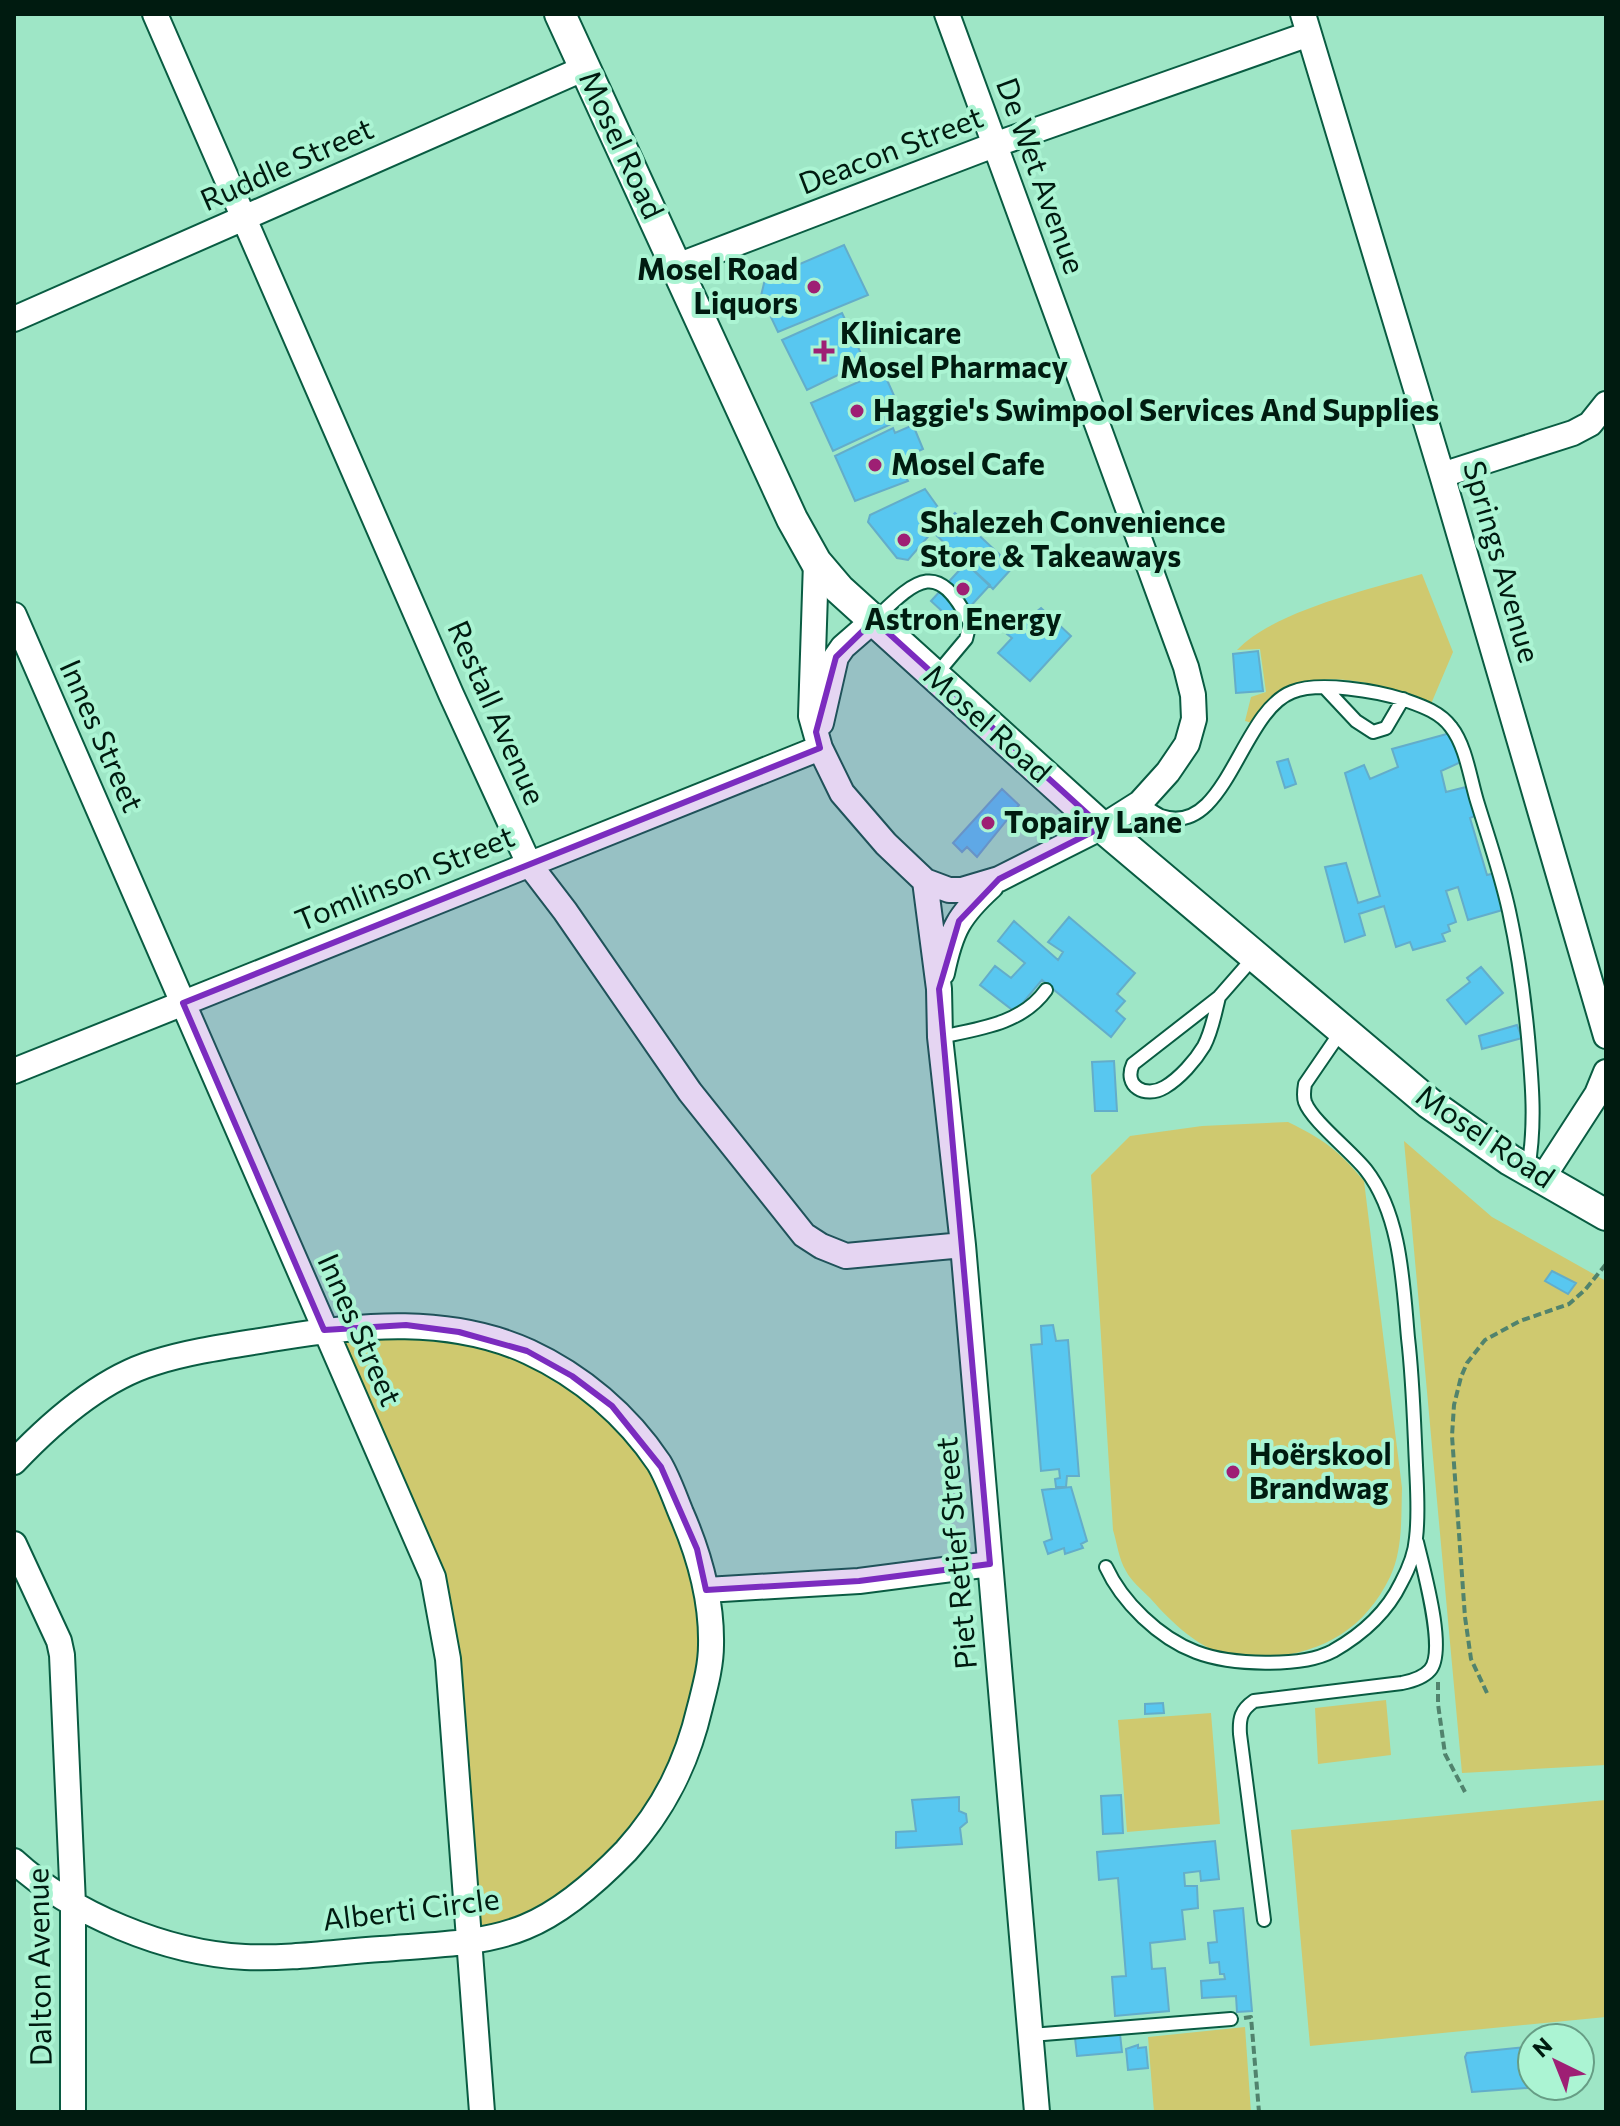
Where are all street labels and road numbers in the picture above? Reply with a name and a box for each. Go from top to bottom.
street label: Mosel Road [573,64,674,224]
street label: De Wet Avenue [990,72,1095,278]
street label: Deacon Street [793,97,987,201]
street label: Ruddle Street [194,108,378,217]
street label: Springs Avenue [1457,456,1550,666]
street label: Restall Avenue [441,614,555,810]
street label: Innes Street [53,653,153,817]
street label: Mosel Road [917,655,1060,789]
street label: Tomlinson Street [289,816,519,937]
street label: Mosel Road [1410,1075,1563,1195]
street label: Innes Street [311,1247,411,1411]
street label: Piet Retief Street [926,1436,983,1671]
street label: Dalton Avenue [17,1868,58,2067]
street label: Alberti Circle [320,1878,501,1937]

